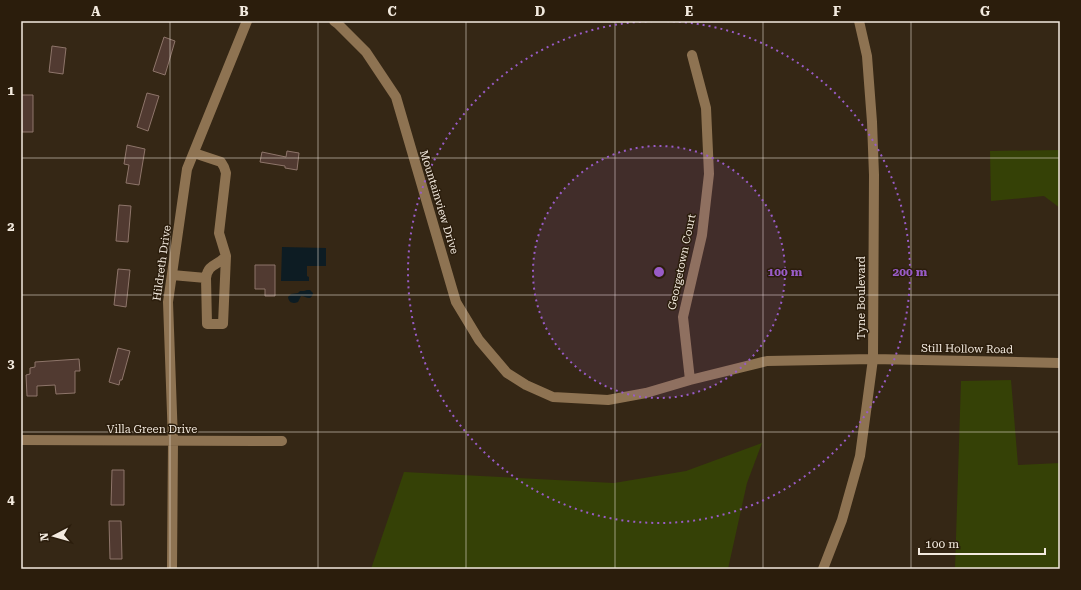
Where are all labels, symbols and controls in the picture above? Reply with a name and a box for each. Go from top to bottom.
text: A [91,4,101,19]
text: B [239,4,249,19]
text: C [387,4,397,19]
text: D [535,4,545,19]
text: E [685,4,693,19]
text: F [833,4,841,19]
text: G [980,4,990,19]
text: 1 [7,83,15,98]
street label: Mountainview Drive [417,148,461,256]
street label: Georgetown Court [665,213,699,311]
text: 2 [7,219,15,234]
street label: Hildreth Drive [150,224,174,302]
street label: Tyne Boulevard [855,256,868,340]
centre of rings [652,265,666,279]
text: 100 m [768,265,803,279]
text: 200 m [893,265,928,279]
street label: Still Hollow Road [921,342,1013,356]
text: 3 [7,356,15,371]
street label: Villa Green Drive [107,423,197,436]
text: 4 [7,492,15,507]
north arrow [34,516,74,556]
scale bar [919,530,1045,556]
text: N [38,532,51,542]
text: 100 m [925,537,959,551]

